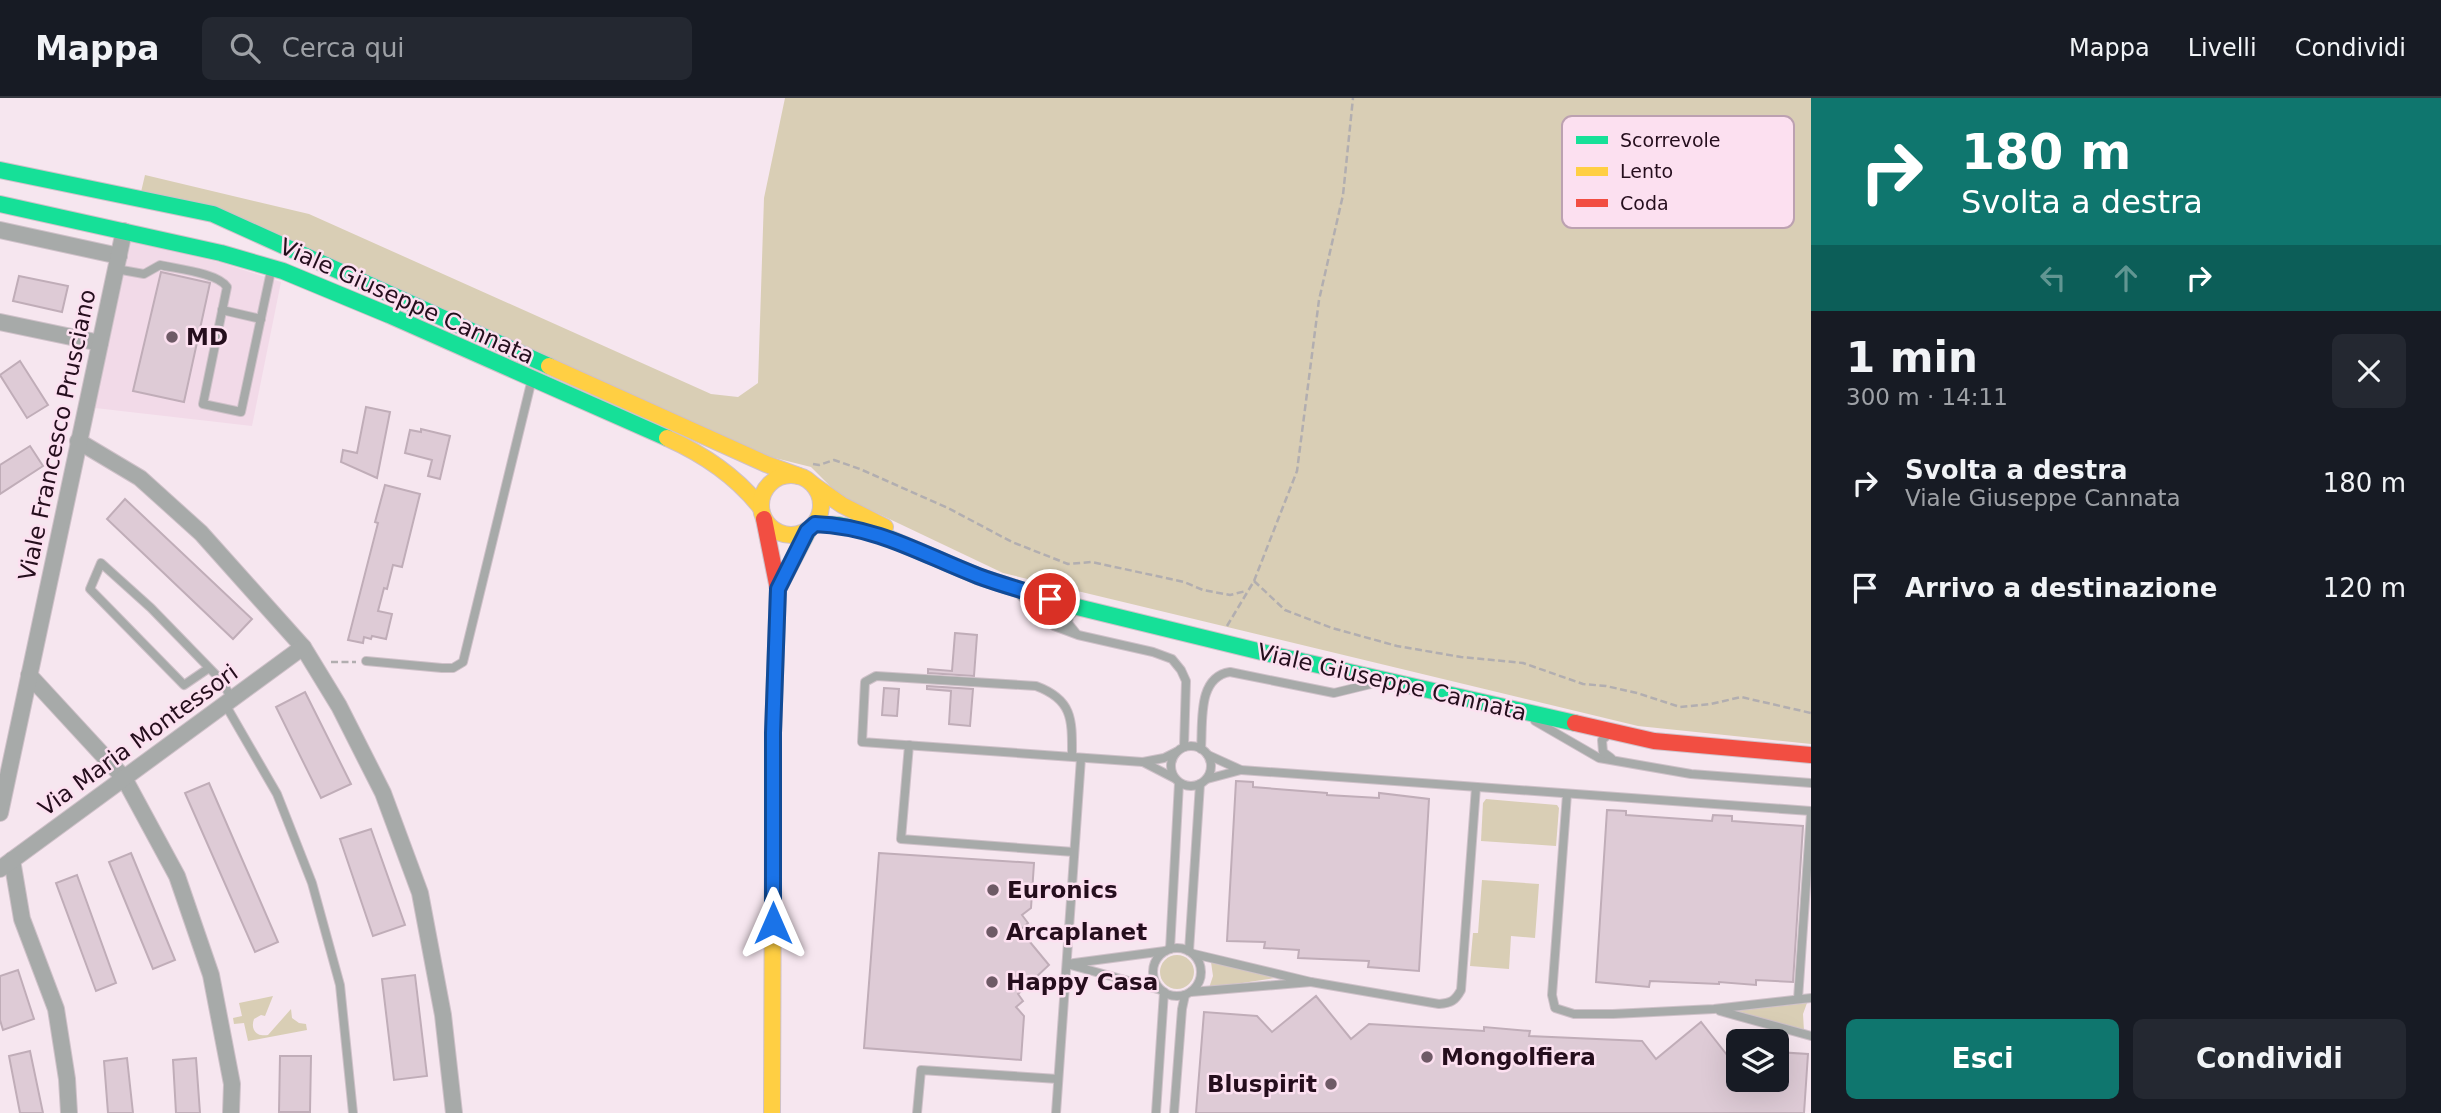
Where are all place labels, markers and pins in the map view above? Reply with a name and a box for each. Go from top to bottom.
place label: MD [186,324,228,350]
marker: MD [164,329,180,345]
pin [1020,569,1080,629]
place label: Euronics [1007,877,1118,903]
marker: Euronics [985,882,1001,898]
place label: Arcaplanet [1006,919,1147,945]
marker: Arcaplanet [984,924,1000,940]
place label: Happy Casa [1006,969,1158,995]
marker: Happy Casa [984,974,1000,990]
place label: Mongolfiera [1441,1044,1596,1070]
marker: Mongolfiera [1419,1049,1435,1065]
place label: Bluspirit [1207,1071,1317,1097]
marker: Bluspirit [1323,1076,1339,1092]

